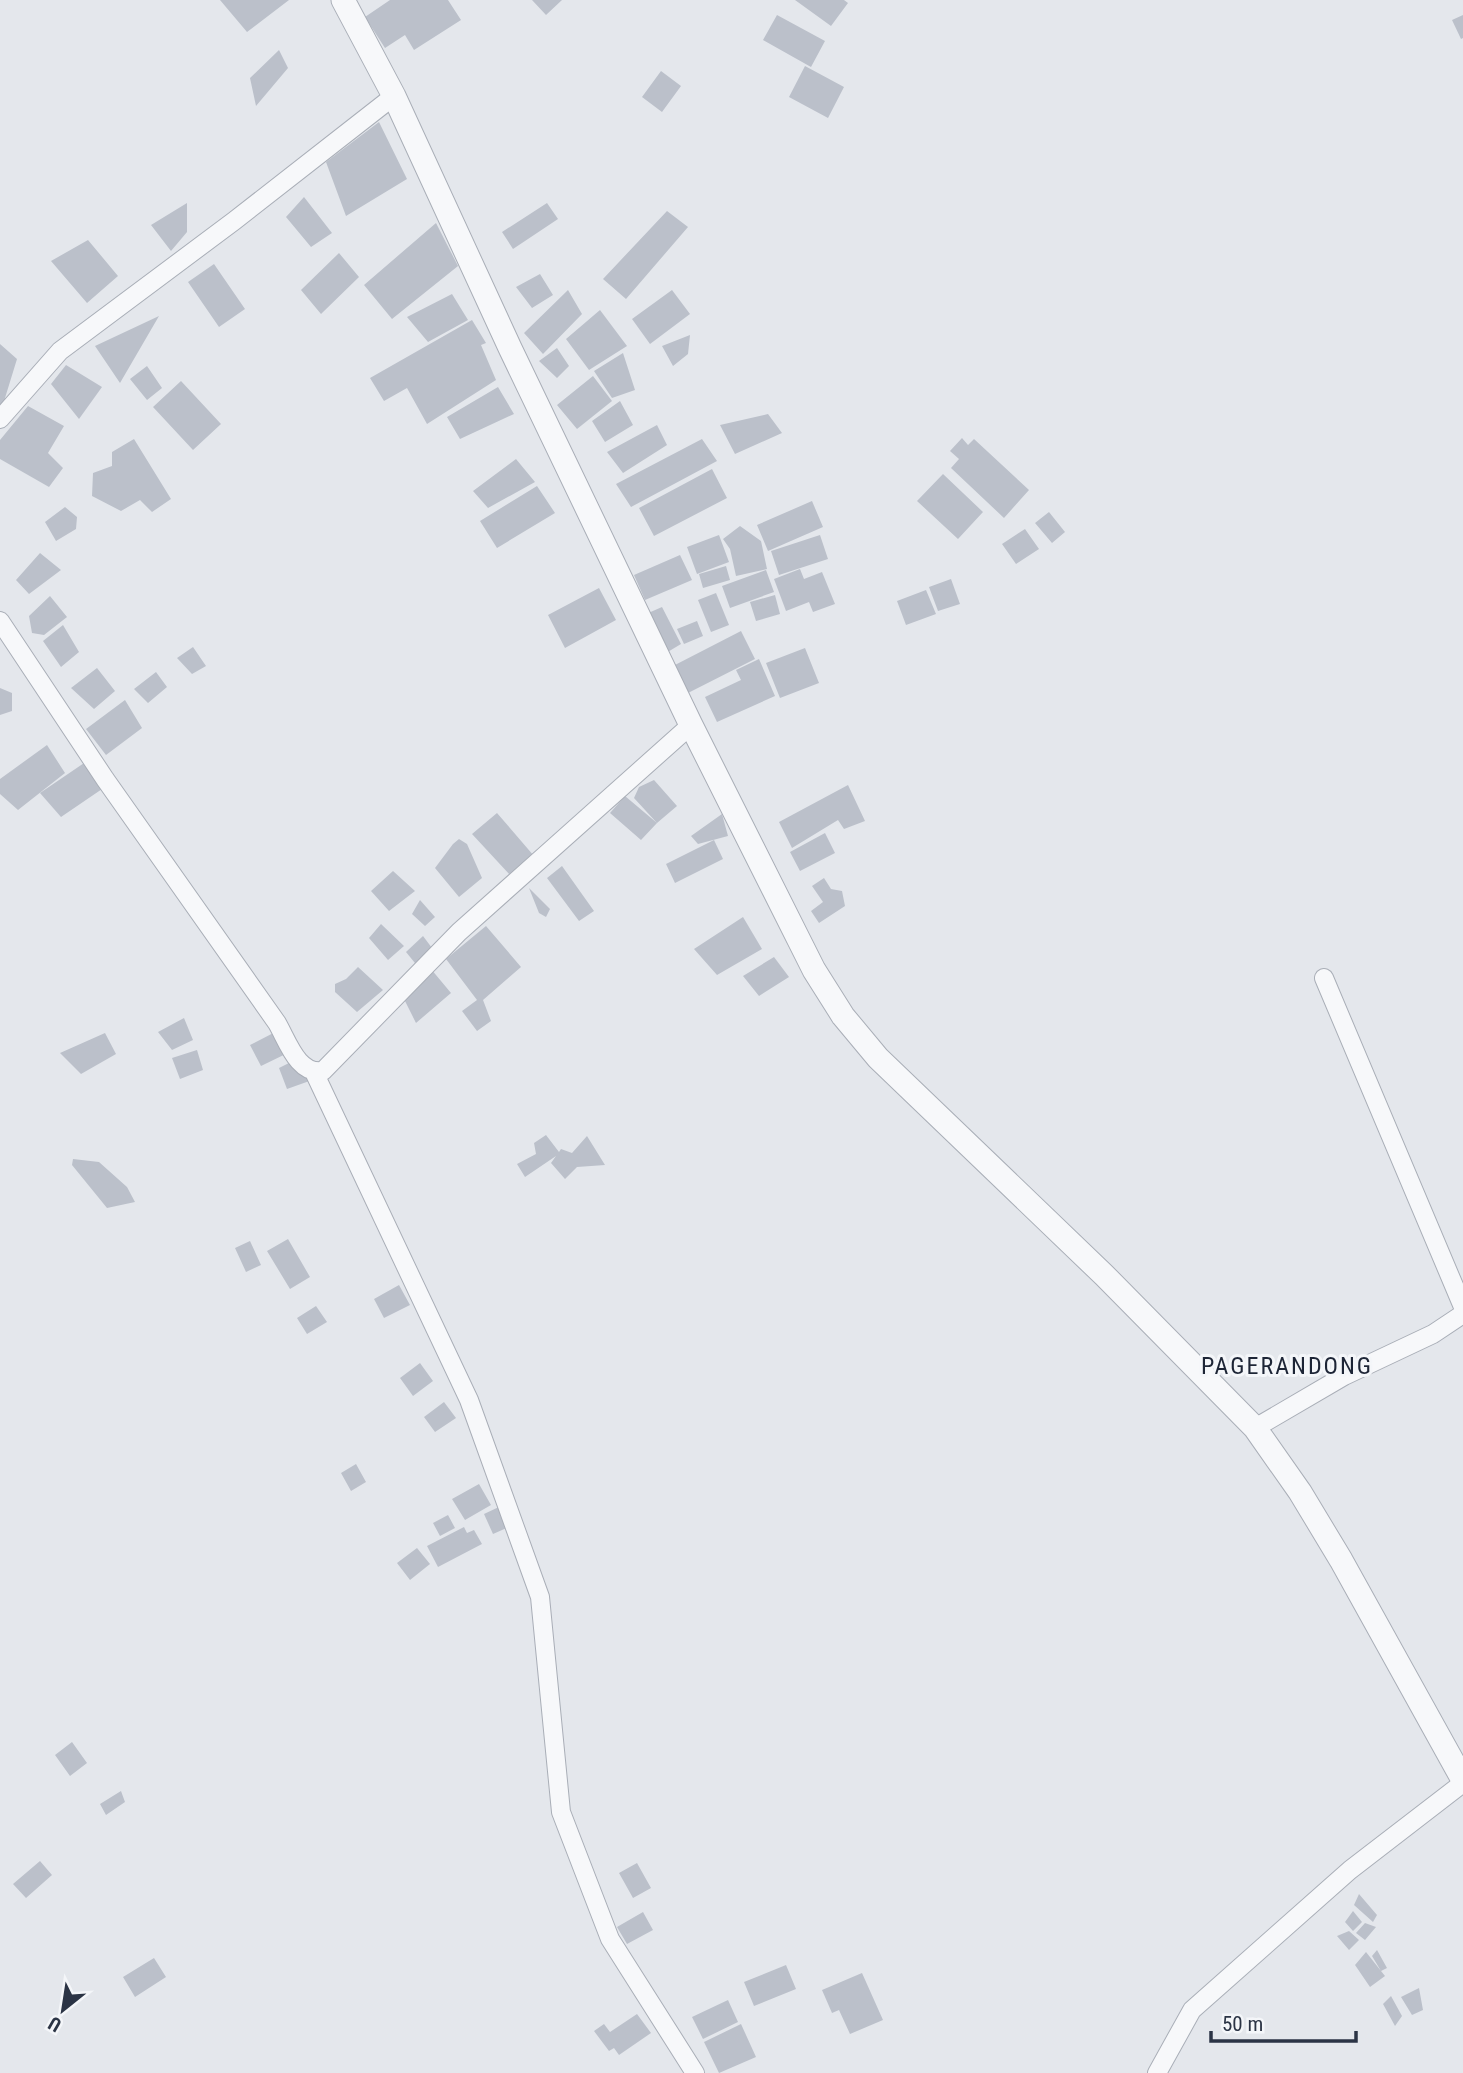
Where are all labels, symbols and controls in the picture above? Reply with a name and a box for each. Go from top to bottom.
district label: PAGERANDONG [1201,1352,1373,1380]
north arrow [28,1975,98,2045]
scale bar [1211,2000,1356,2044]
text: U [44,2012,65,2037]
text: 50 m [1222,2012,1263,2036]

